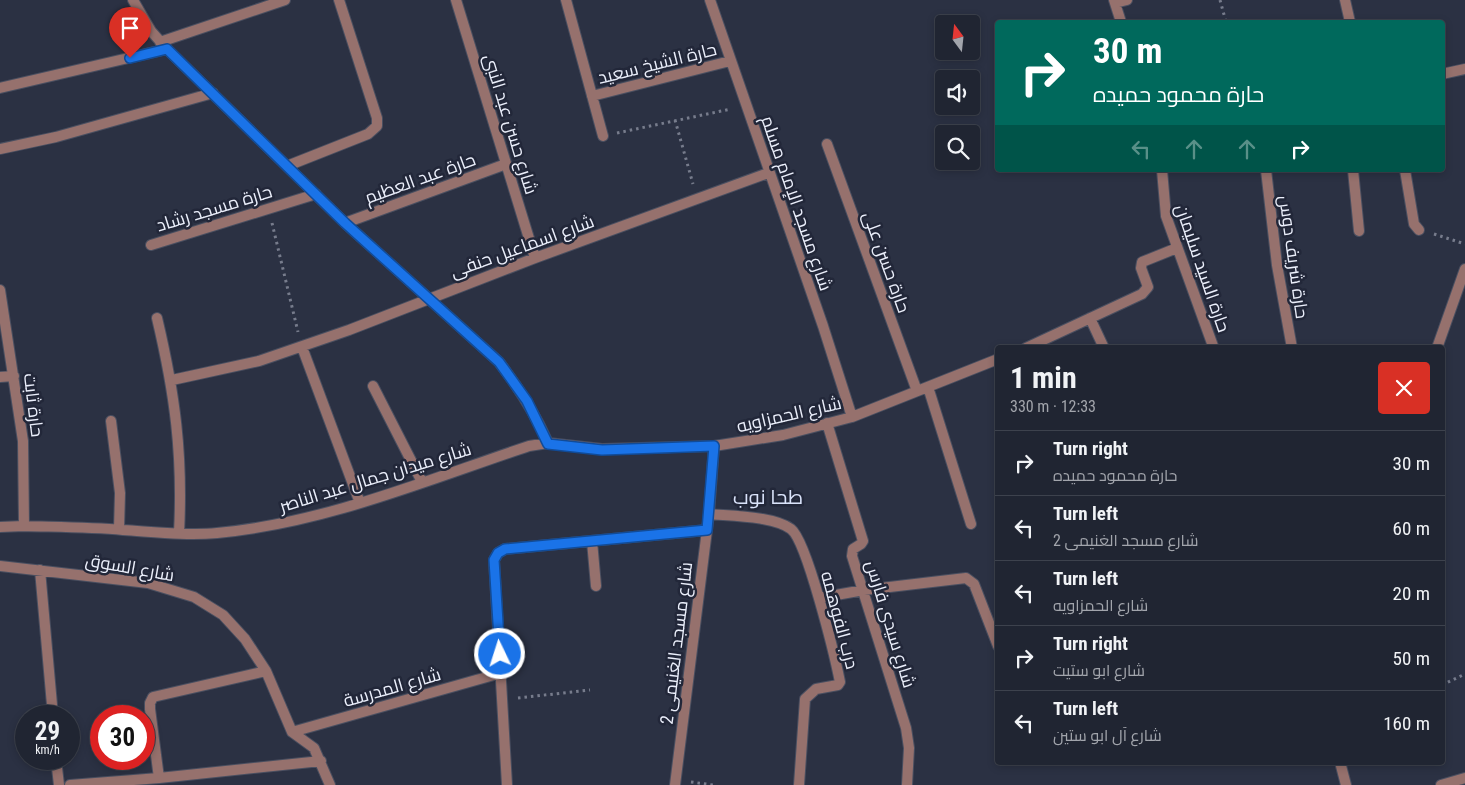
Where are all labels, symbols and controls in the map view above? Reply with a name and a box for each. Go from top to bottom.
pin [109,7,151,58]
icon: arrive [116,14,144,42]
north arrow [935,15,980,60]
map controls [935,15,980,170]
text: 30 m [1093,31,1162,72]
street label: حارة الشيخ سعيد [595,38,719,90]
icon: right [1010,40,1075,105]
street label: شارع حسن عبد النبى [478,51,542,197]
button: sound [935,70,980,115]
text: حارة محمود حميده [1093,82,1264,107]
street label: شارع مسجد الإمام مسلم [755,113,837,294]
button: search [935,125,980,170]
icon: left [1127,135,1155,163]
icon: ahead [1180,135,1208,163]
icon: ahead [1233,135,1261,163]
icon: right [1286,135,1314,163]
street label: حارة عبد العظيم [362,148,479,210]
street label: حارة مسجد رشاد [154,180,275,237]
street label: حارة شريف دوس [1274,194,1313,320]
street label: حارة السيد سليمان [1170,201,1235,335]
street label: حارة حسن على [858,209,915,316]
street label: شارع اسماعيل حنفى [447,210,597,284]
text: 1 min [1010,360,1077,395]
button: close [1378,362,1430,414]
street label: حارة ثابت [19,372,48,438]
street label: شارع الحمزاويه [734,392,844,438]
text: 330 m · 12:33 [1010,397,1096,416]
text: Turn right [1053,437,1128,460]
street label: شارع ميدان جمال عبد الناصر [276,438,474,518]
icon: right [1010,449,1038,477]
text: 30 m [1393,452,1430,475]
text: حارة محمود حميده [1053,466,1177,485]
district label: طحا نوب [733,485,803,509]
text: Turn left [1053,502,1118,525]
icon: left [1010,514,1038,542]
text: 60 m [1393,517,1430,540]
text: شارع مسجد الغنيمى 2 [1053,531,1198,550]
street label: شارع السوق [83,549,176,587]
street label: شارع سيدى فارس [860,558,920,691]
street label: شارع مسجد الغنيمى 2 [656,561,698,726]
text: Turn left [1053,567,1118,590]
street label: درب الفوهمه [816,569,863,671]
icon: left [1010,579,1038,607]
text: 20 m [1393,582,1430,605]
text: شارع الحمزاويه [1053,596,1148,615]
position arrow [473,627,525,679]
text: Turn right [1053,632,1128,655]
icon: right [1010,644,1038,672]
text: 50 m [1393,647,1430,670]
text: شارع ابو ستيت [1053,661,1145,680]
street label: شارع المدرسة [341,663,444,713]
text: Turn left [1053,697,1118,720]
speed limit sign: 30 [90,705,155,770]
icon: left [1010,709,1038,737]
text: 160 m [1383,712,1430,735]
text: 29 [35,717,60,746]
text: شارع آل ابو ستين [1053,726,1162,745]
text: km/h [35,743,60,757]

